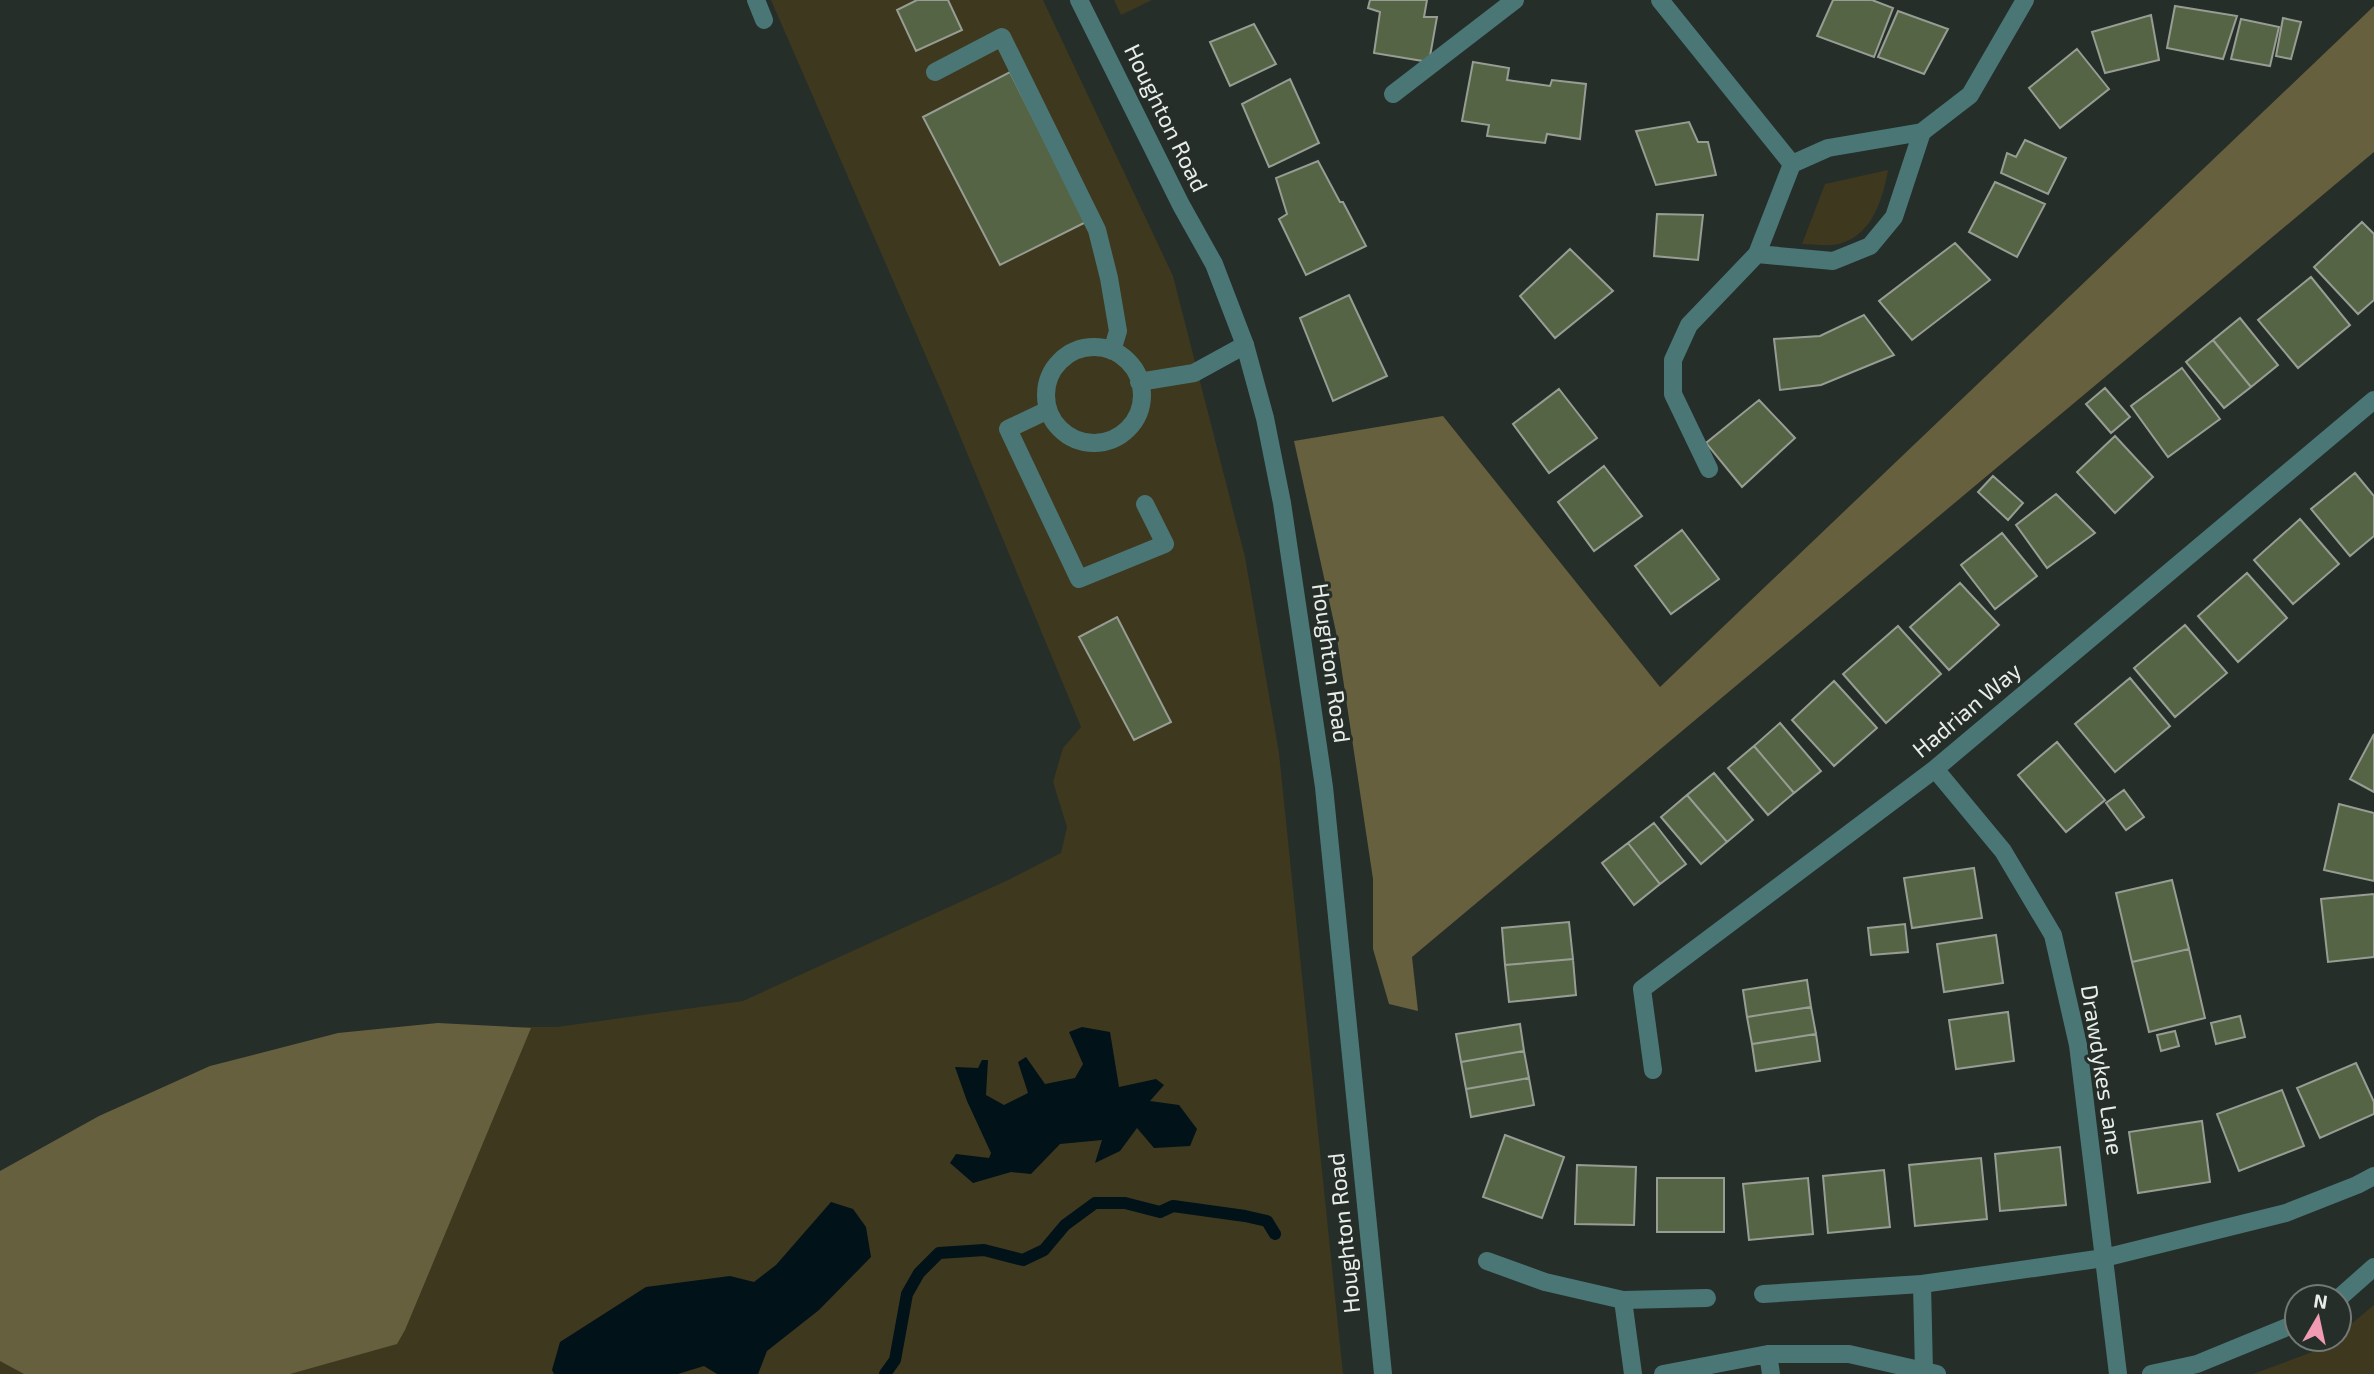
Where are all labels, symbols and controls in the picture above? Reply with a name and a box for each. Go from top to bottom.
street label: Houghton Road [1119,39,1215,196]
street label: Houghton Road [1307,581,1357,745]
street label: Hadrian Way [1906,656,2026,763]
street label: Drawdykes Lane [2076,983,2130,1157]
street label: Houghton Road [1321,1152,1365,1315]
north arrow [2283,1283,2353,1353]
text: N [2312,1288,2329,1313]

